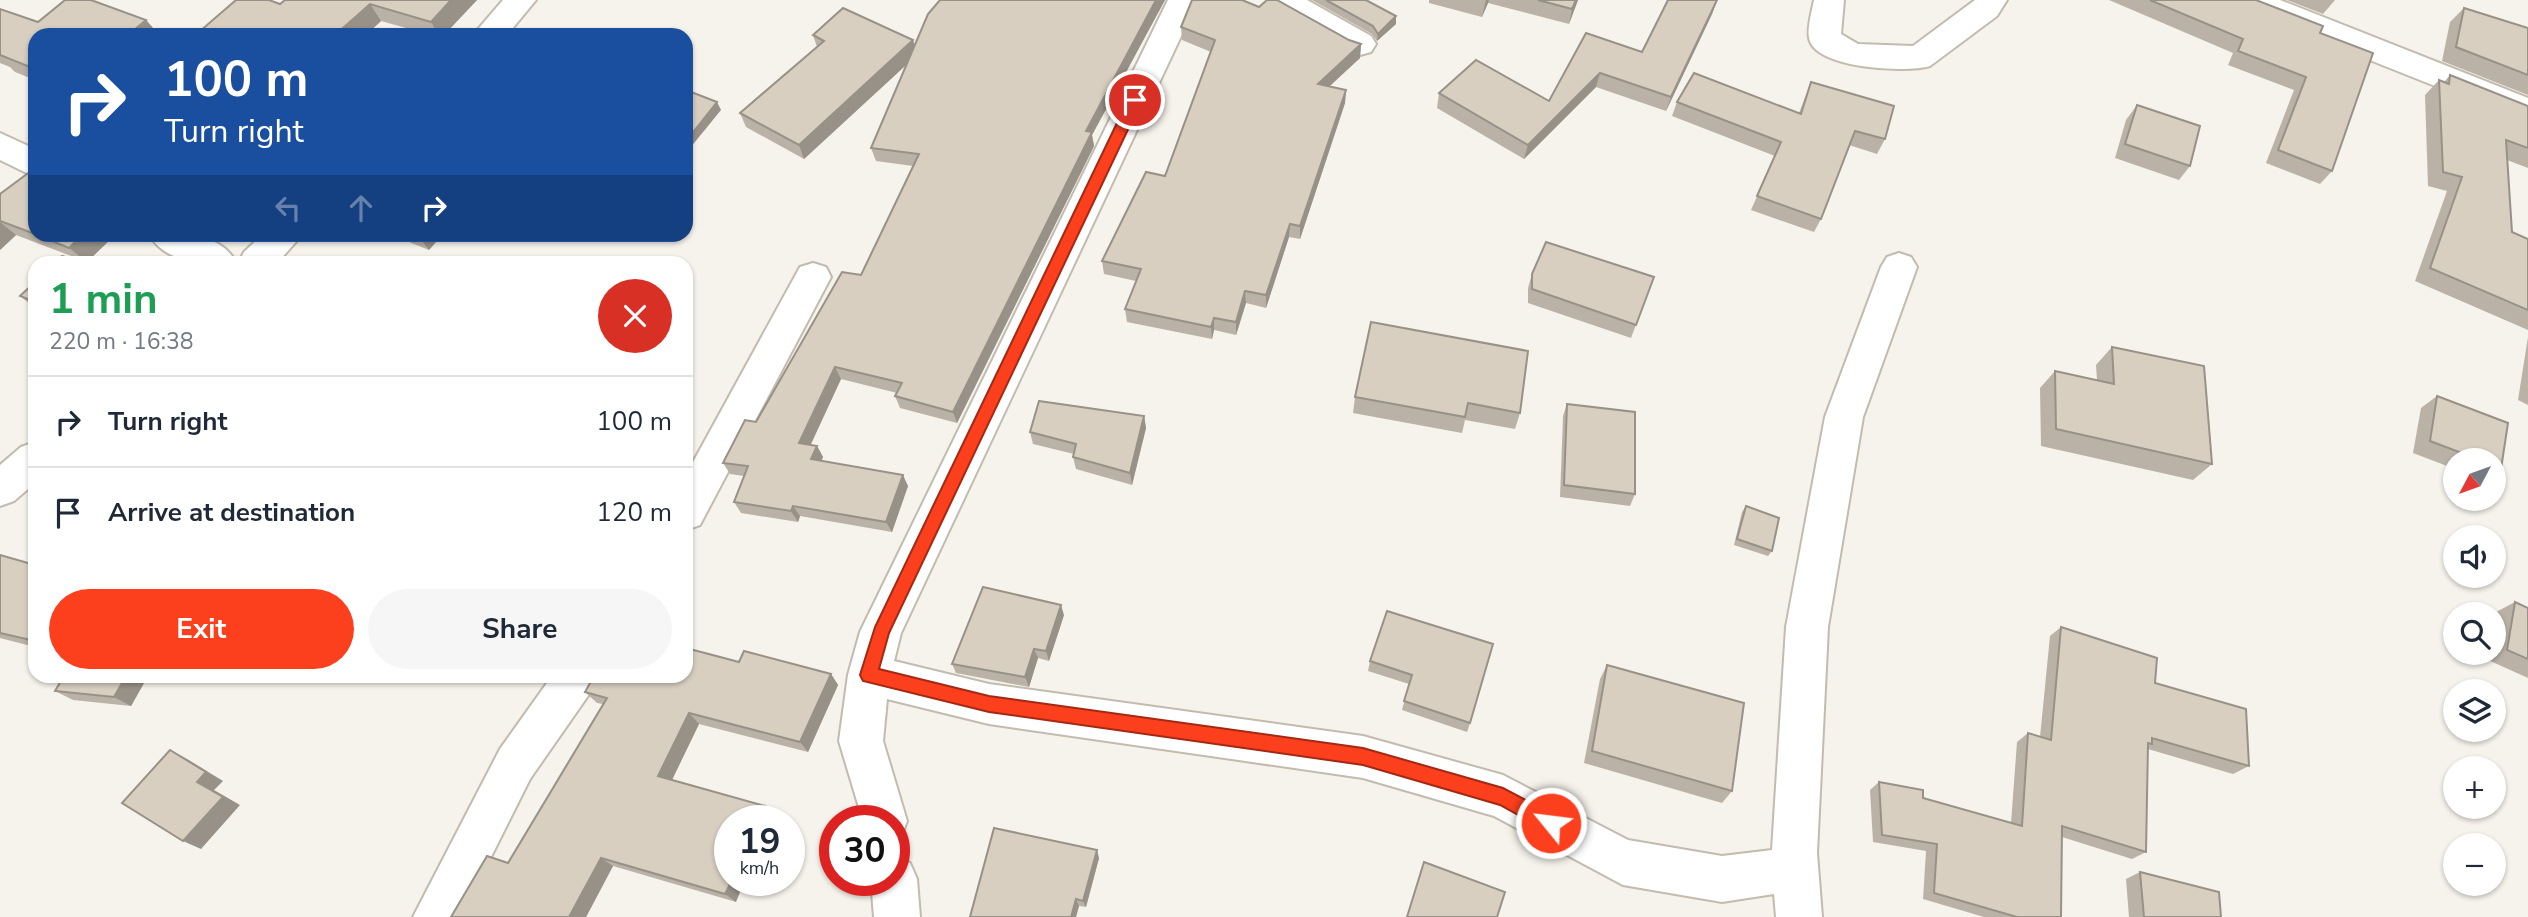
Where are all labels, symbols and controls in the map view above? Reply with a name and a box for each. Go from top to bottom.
text: 100 m [164,46,308,113]
icon: right [49,56,140,147]
pin [1105,70,1165,130]
icon: arrive [1116,81,1154,119]
text: Turn right [164,110,304,153]
icon: left [269,189,307,227]
icon: ahead [342,189,380,227]
icon: right [415,189,453,227]
text: 1 min [49,271,158,328]
button: close [598,279,672,353]
text: 220 m · 16:38 [49,326,194,357]
icon: right [49,403,87,441]
text: Turn right [108,404,227,439]
text: 100 m [596,404,672,439]
north arrow [2443,448,2506,511]
map controls [2443,448,2506,896]
icon: arrive [49,494,87,532]
text: Arrive at destination [108,495,355,530]
text: 120 m [596,495,672,530]
button: sound [2443,525,2506,588]
button: Exit [49,589,354,669]
button: Share [368,589,672,669]
button: search [2443,602,2506,665]
button: layers [2443,679,2506,742]
button: + [2443,756,2506,819]
position arrow [1514,786,1588,860]
speed limit sign: 30 [819,805,910,896]
text: 19 [738,818,781,865]
button: − [2443,833,2506,896]
text: km/h [740,856,779,880]

